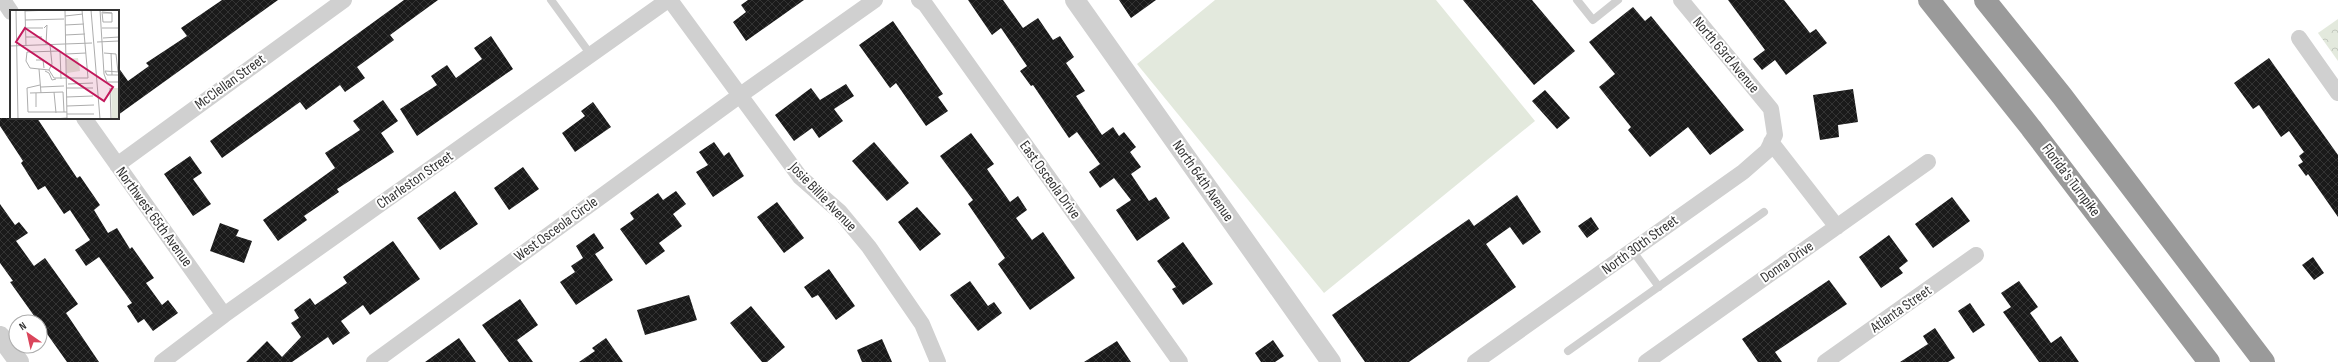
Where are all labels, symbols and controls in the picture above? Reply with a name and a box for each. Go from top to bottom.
inset map [10,10,119,119]
street label: North 63rd Avenue [1689,13,1763,97]
street label: McClellan Street [191,50,269,114]
street label: East Osceola Drive [1015,137,1085,223]
street label: North 64th Avenue [1168,137,1238,225]
street label: Florida's Turnpike [2037,140,2105,220]
street label: Charleston Street [373,146,457,213]
street label: Josie Billie Avenue [785,158,861,236]
street label: Northwest 65th Avenue [111,163,197,271]
street label: West Osceola Circle [510,192,602,266]
street label: North 30th Street [1598,211,1682,279]
street label: Donna Drive [1757,237,1817,287]
street label: Atlanta Street [1866,281,1936,338]
north arrow [8,314,48,354]
text: N [17,319,29,333]

